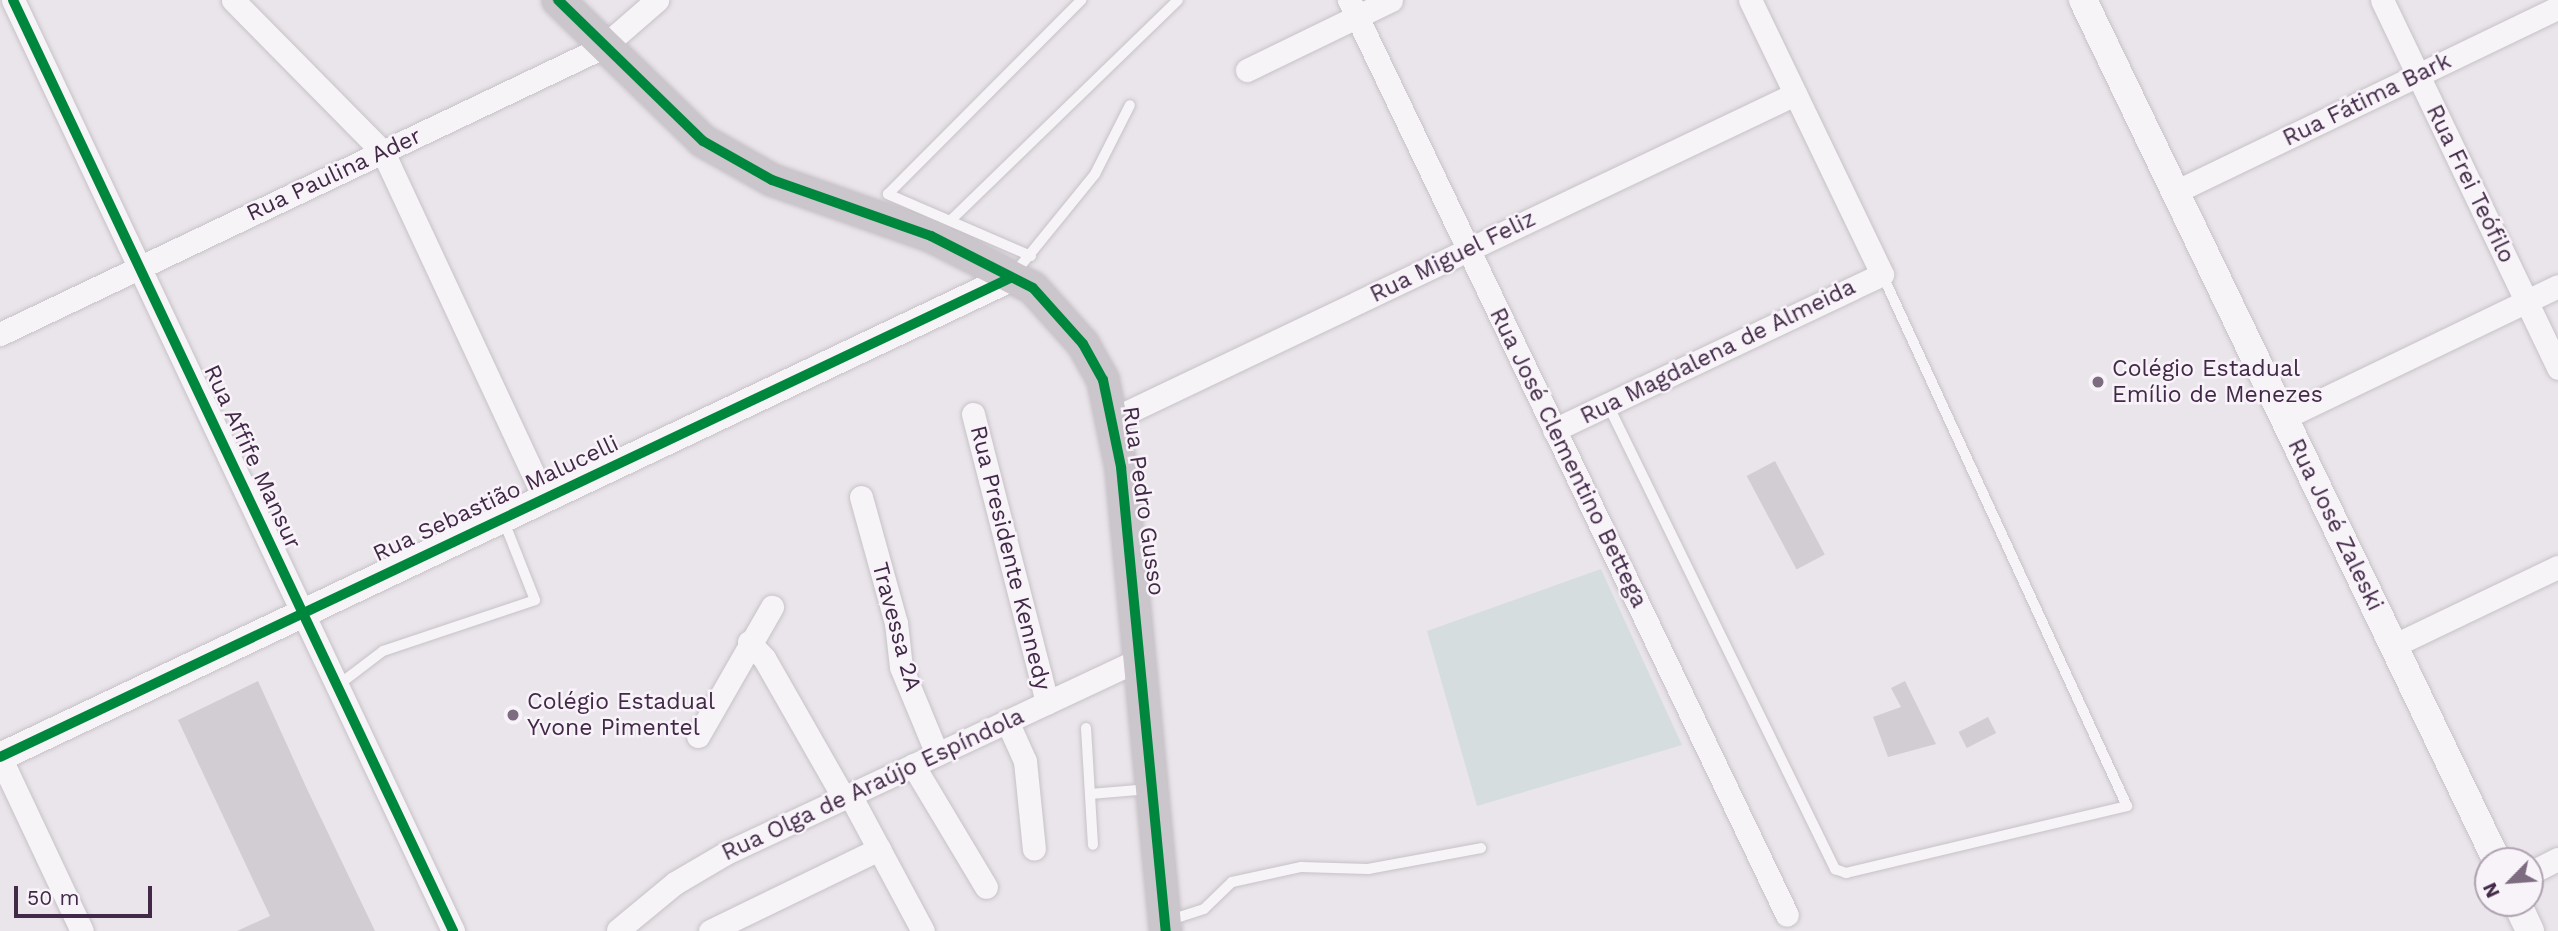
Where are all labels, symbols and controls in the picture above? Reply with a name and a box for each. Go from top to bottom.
street label: Rua Fátima Bark [2278,47,2456,153]
street label: Rua Frei Teófilo [2420,100,2520,268]
street label: Rua Paulina Ader [241,122,427,228]
street label: Rua Miguel Feliz [1365,205,1541,309]
street label: Rua Magdalena de Almeida [1575,273,1861,431]
street label: Rua José Clementino Bettega [1483,303,1653,613]
place label: Colégio Estadual Emílio de Menezes [2112,355,2323,409]
street label: Rua Affife Mansur [197,360,307,554]
marker: Colégio Estadual Emílio de Menezes [2090,374,2106,390]
street label: Rua Pedro Gusso [1116,404,1170,598]
street label: Rua Presidente Kennedy [964,422,1056,694]
street label: Rua Sebastião Malucelli [369,430,623,568]
street label: Rua José Zaleski [2281,434,2389,616]
street label: Travessa 2A [865,559,927,695]
place label: Colégio Estadual Yvone Pimentel [527,688,715,742]
street label: Rua Olga de Araújo Espíndola [717,702,1029,868]
marker: Colégio Estadual Yvone Pimentel [505,707,521,723]
north arrow [2474,847,2544,917]
scale bar [18,872,156,916]
text: N [2478,879,2505,901]
text: 50 m [27,885,79,910]

